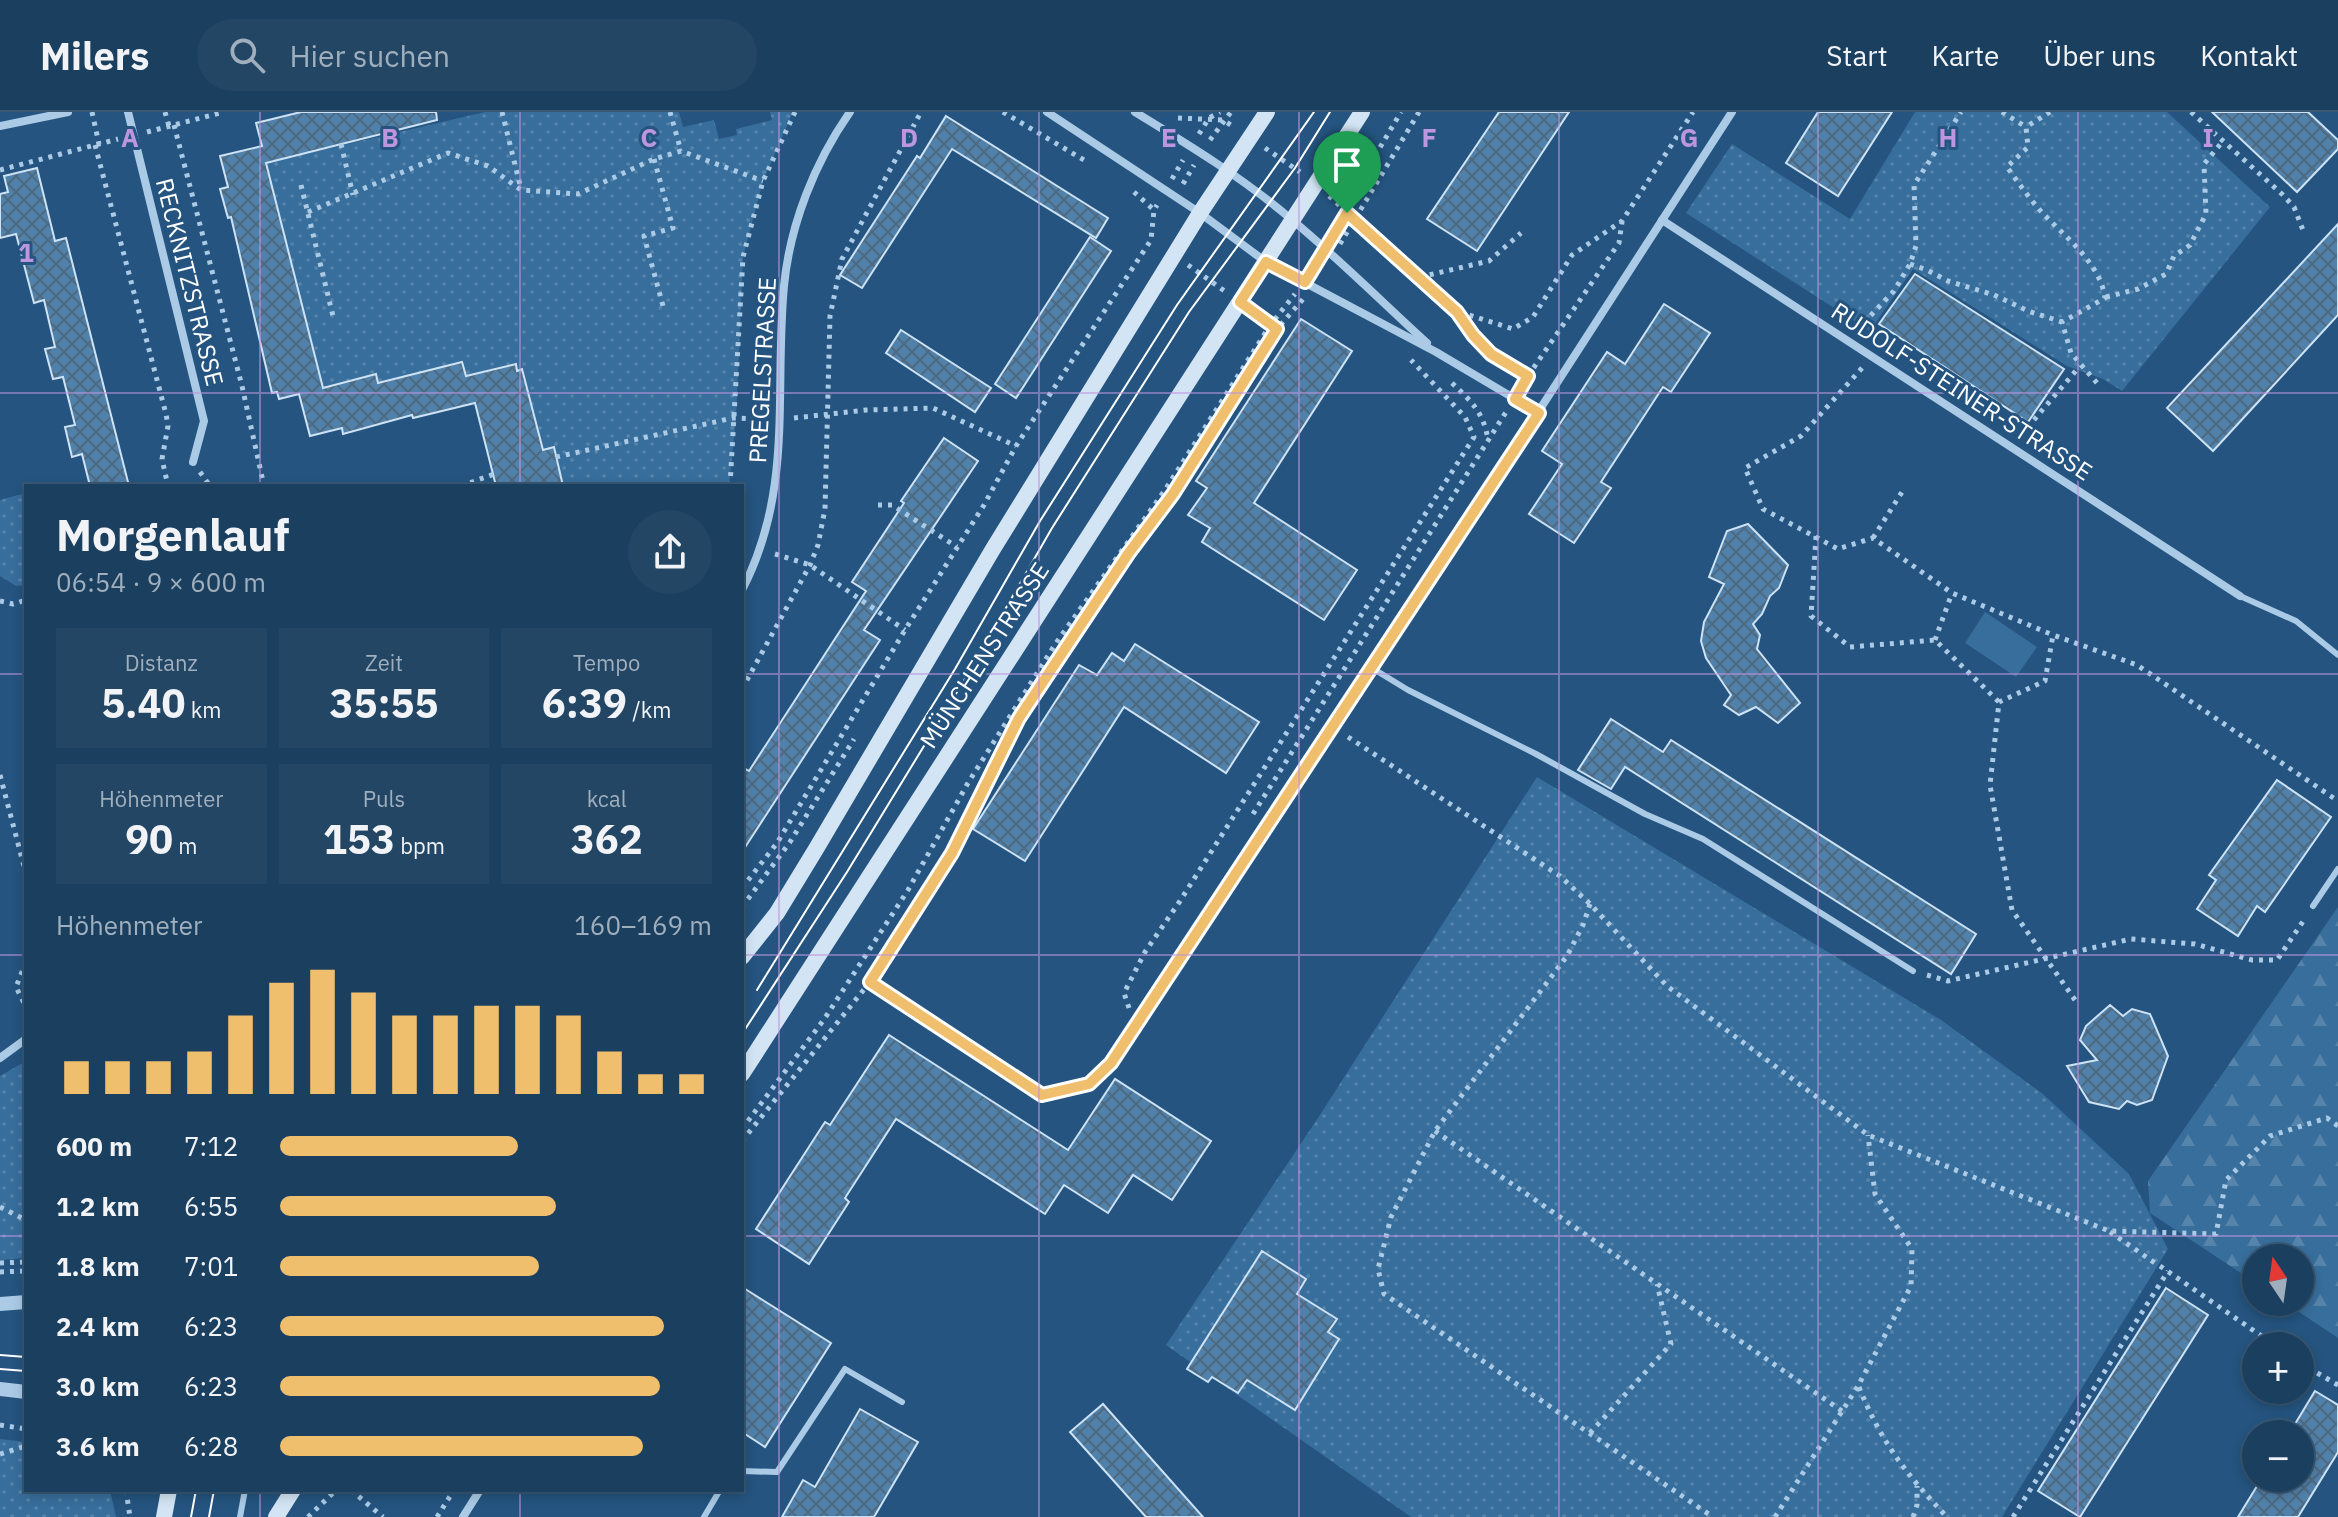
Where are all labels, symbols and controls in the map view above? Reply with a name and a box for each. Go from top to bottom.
search box [197,19,757,91]
text: Milers [40,31,149,80]
icon: search [225,33,269,77]
text: Hier suchen [289,36,450,75]
text: Start [1826,37,1888,74]
text: Karte [1932,37,1999,74]
text: Über uns [2043,37,2156,74]
text: Kontakt [2200,37,2298,74]
text: A [121,120,139,154]
text: B [381,120,399,154]
text: C [641,120,658,154]
text: D [900,120,918,154]
text: E [1161,120,1177,154]
text: F [1421,120,1437,154]
text: G [1680,120,1698,154]
text: H [1939,120,1957,154]
text: I [2202,120,2214,154]
pin [1313,131,1381,213]
icon: arrive [1325,143,1369,187]
street label: RECKNITZSTRASSE [149,175,231,389]
text: 1 [18,235,34,269]
street label: PREGELSTRASSE [741,276,783,464]
street label: RUDOLF-STEINER-STRASSE [1825,295,2099,487]
text: Morgenlauf [56,506,289,563]
button: share [628,510,712,594]
street label: MÜNCHENSTRASSE [912,556,1056,754]
text: 06:54 · 9 × 600 m [56,565,266,599]
text: Distanz [125,648,198,677]
text: Zeit [365,648,403,677]
text: Tempo [573,648,640,677]
text: 5.40 [101,677,186,729]
text: 35:55 [329,677,439,729]
text: 6:39 [542,677,627,729]
text: km [186,695,222,724]
text: /km [627,695,671,724]
text: Höhenmeter [99,784,223,813]
text: Puls [363,784,405,813]
text: kcal [587,784,627,813]
text: 90 [125,813,173,865]
text: 153 [323,813,395,865]
text: 362 [571,813,643,865]
text: m [173,831,198,860]
text: bpm [395,831,445,860]
text: Höhenmeter [56,908,203,942]
text: 160–169 m [574,908,712,942]
text: 600 m [56,1129,132,1163]
text: 7:12 [184,1129,238,1163]
text: 1.2 km [56,1189,140,1223]
text: 6:55 [184,1189,238,1223]
north arrow [2242,1244,2314,1316]
map controls [2242,1244,2314,1492]
text: 1.8 km [56,1249,140,1283]
text: 7:01 [184,1249,238,1283]
text: 2.4 km [56,1309,140,1343]
text: 6:23 [184,1309,238,1343]
button: + [2242,1332,2314,1404]
text: 3.0 km [56,1369,140,1403]
text: 6:23 [184,1369,238,1403]
button: − [2242,1420,2314,1492]
text: 3.6 km [56,1429,140,1463]
text: 6:28 [184,1429,238,1463]

